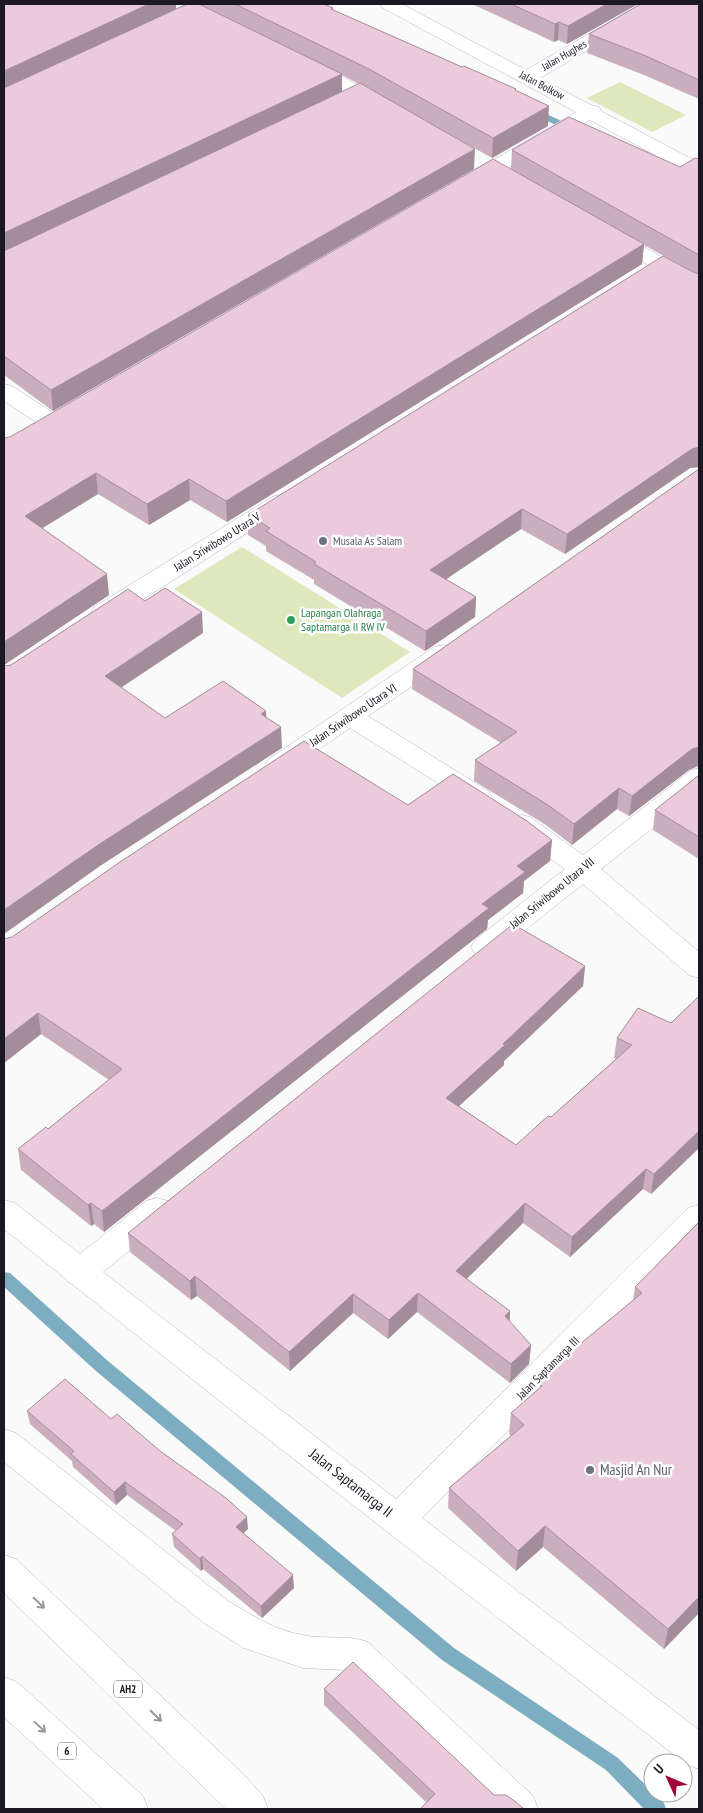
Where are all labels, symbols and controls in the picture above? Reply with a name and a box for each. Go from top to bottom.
street label: Jalan Hughes [538,36,589,74]
street label: Jalan Bolkow [516,67,567,103]
street label: Jalan Sriwibowo Utara V [170,509,263,575]
place label: Musala As Salam [333,533,402,548]
marker: Musala As Salam [317,535,329,547]
place label: Lapangan Olahraga Saptamarga II RW IV [301,605,385,634]
marker: Lapangan Olahraga Saptamarga II RW IV [285,614,297,626]
street label: Jalan Sriwibowo Utara VI [305,680,399,750]
street label: Jalan Sriwibowo Utara VII [506,854,597,932]
street label: Jalan Saptamarga III [512,1333,582,1403]
street label: Jalan Saptamarga II [305,1444,397,1521]
place label: Masjid An Nur [600,1460,673,1479]
marker: Masjid An Nur [584,1464,596,1476]
one-way arrow [33,1597,45,1609]
road number: AH2 [114,1680,142,1698]
one-way arrow [150,1710,162,1722]
one-way arrow [33,1721,46,1733]
road number: 6 [58,1742,76,1760]
north arrow [643,1753,693,1803]
text: U [650,1760,668,1778]

